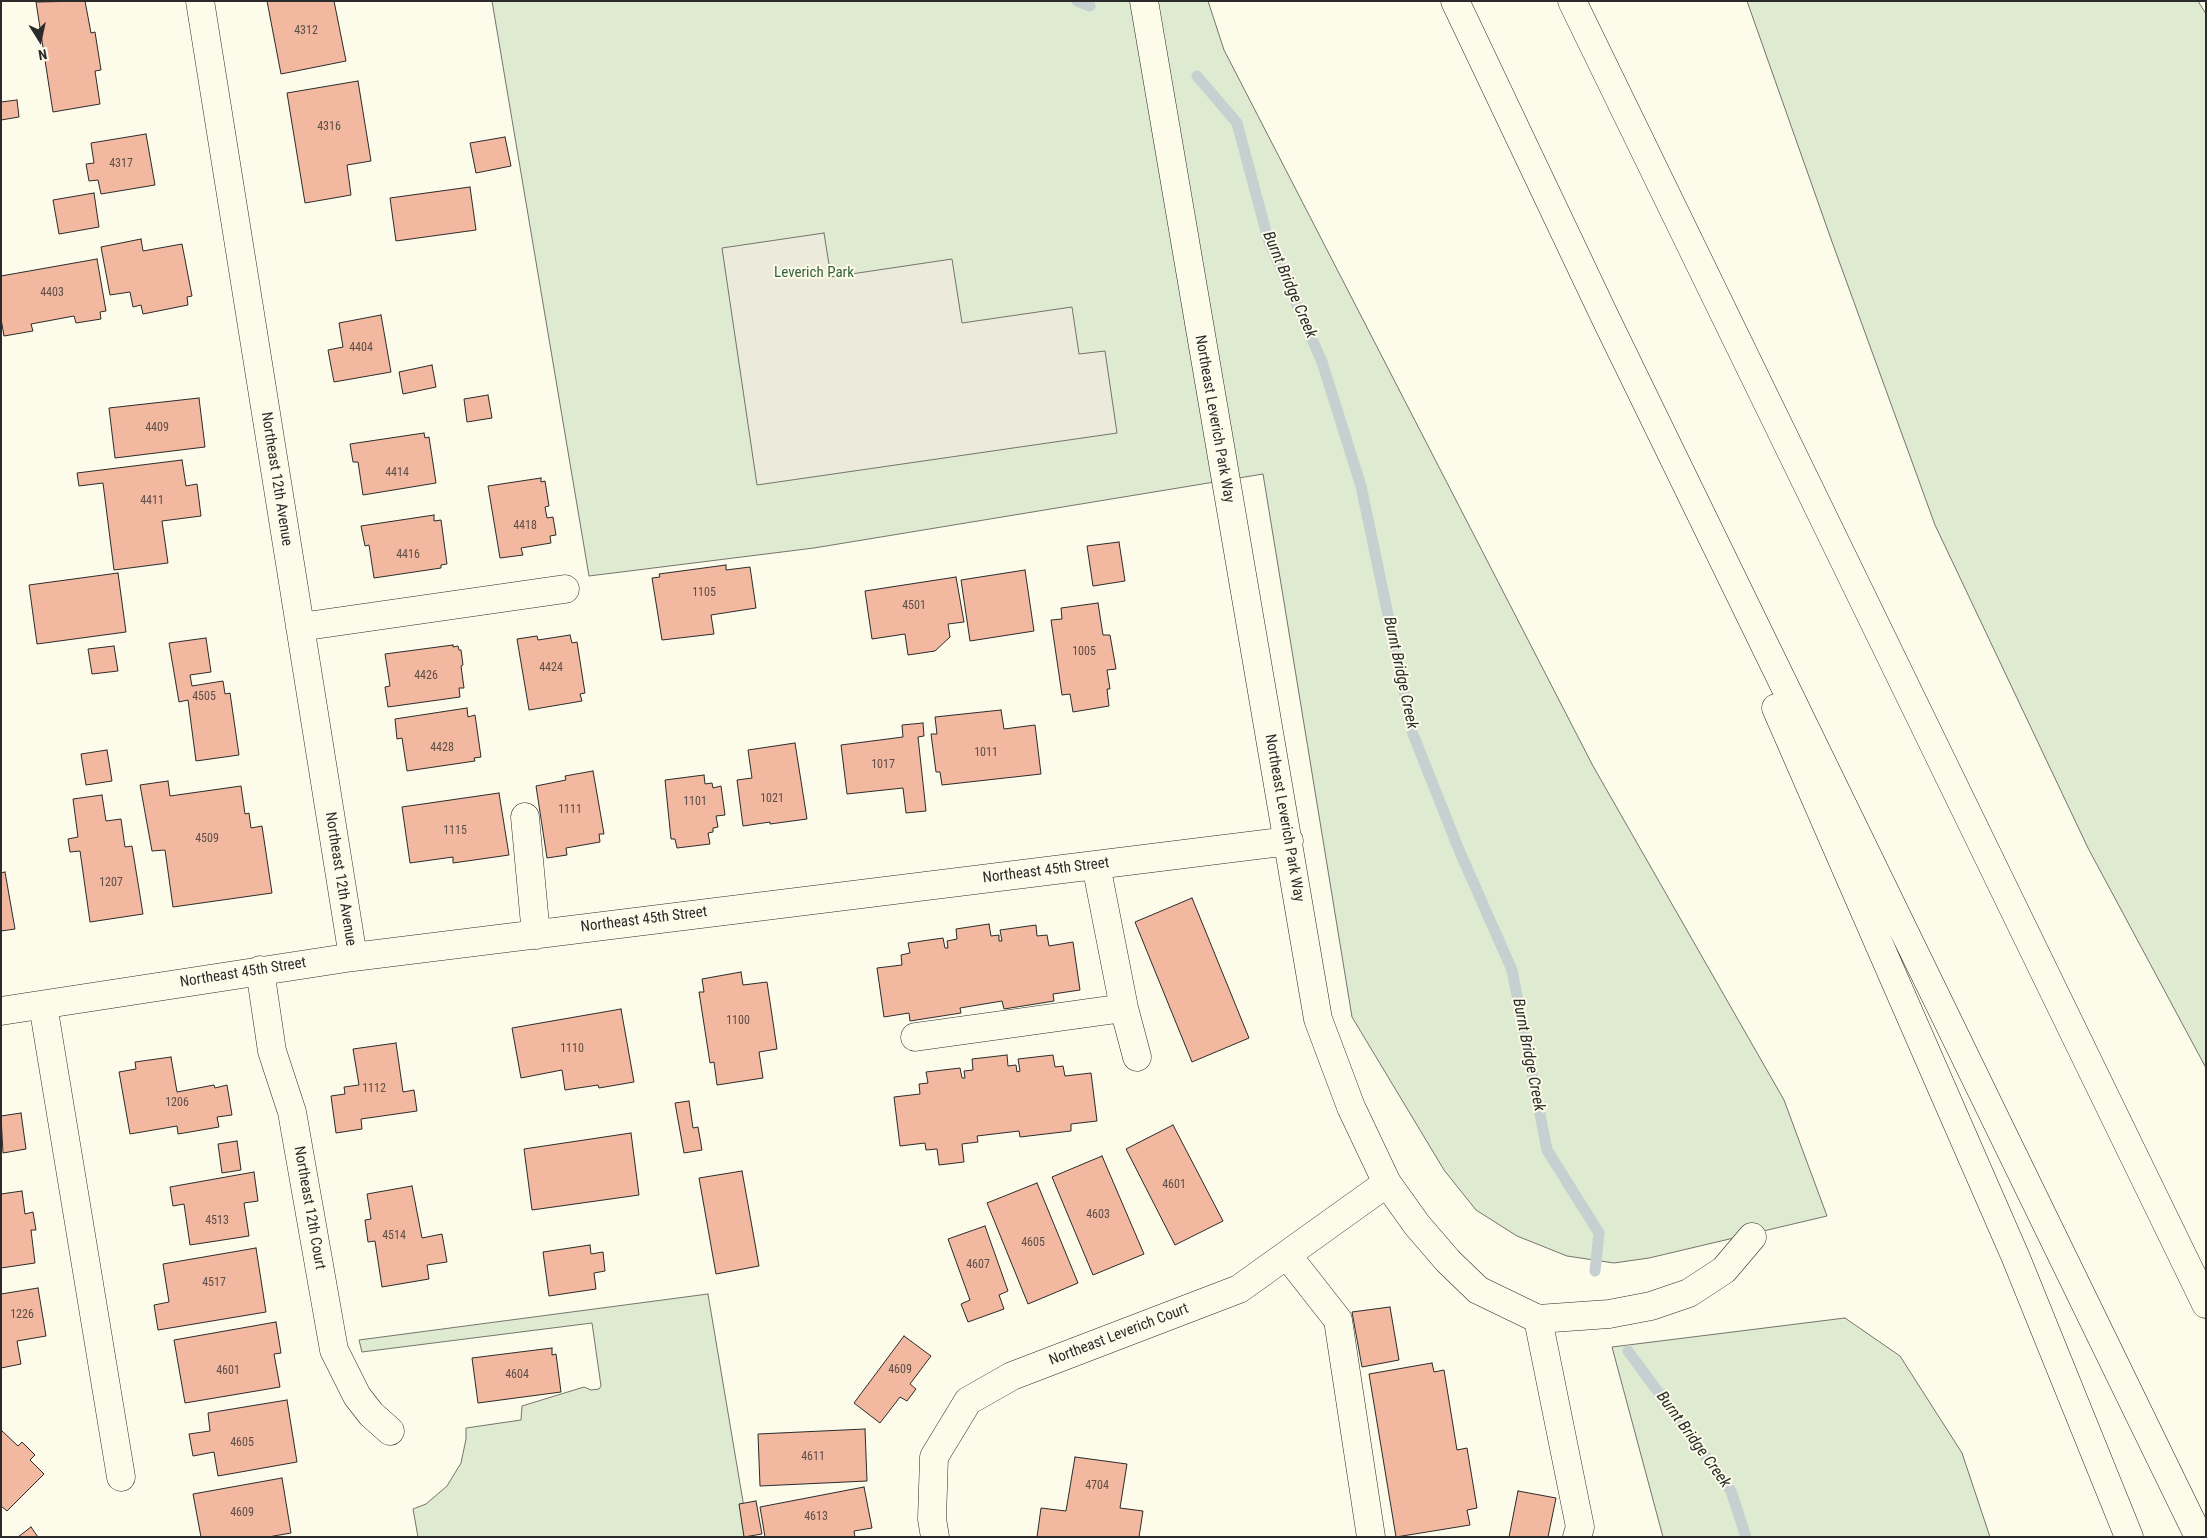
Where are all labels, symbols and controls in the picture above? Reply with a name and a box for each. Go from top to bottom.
north arrow [15,15,65,65]
house number: 4312 [294,24,318,38]
text: N [37,46,48,63]
house number: 4316 [317,120,341,134]
house number: 4317 [109,157,133,171]
water label: Burnt Bridge Creek [1258,229,1320,341]
park label: Leverich Park [774,264,854,282]
house number: 4403 [40,286,64,300]
street label: Northeast Leverich Park Way [1190,334,1238,504]
house number: 4404 [349,341,373,355]
street label: Northeast 12th Avenue [257,411,295,547]
house number: 4409 [145,421,169,435]
house number: 4414 [385,466,409,480]
house number: 4411 [140,494,164,508]
house number: 4418 [513,519,537,533]
house number: 4416 [396,548,420,562]
house number: 1105 [692,586,716,600]
house number: 4501 [902,599,926,613]
water label: Burnt Bridge Creek [1379,615,1421,731]
house number: 1005 [1072,645,1096,659]
house number: 4424 [539,661,563,675]
house number: 4426 [414,669,438,683]
house number: 4505 [192,690,216,704]
street label: Northeast Leverich Park Way [1260,733,1308,903]
house number: 4428 [430,741,454,755]
house number: 1011 [974,746,998,760]
house number: 1017 [871,758,895,772]
house number: 1021 [760,792,784,806]
house number: 1101 [683,795,707,809]
house number: 1111 [558,803,582,817]
street label: Northeast 12th Avenue [321,811,359,947]
house number: 1115 [443,824,467,838]
house number: 4509 [195,832,219,846]
street label: Northeast 45th Street [982,854,1110,888]
house number: 1207 [99,876,123,890]
street label: Northeast 45th Street [580,903,708,937]
street label: Northeast 45th Street [179,954,307,992]
water label: Burnt Bridge Creek [1508,997,1548,1113]
house number: 1100 [726,1014,750,1028]
house number: 1110 [560,1042,584,1056]
house number: 1112 [362,1082,386,1096]
house number: 1206 [165,1096,189,1110]
street label: Northeast 12th Court [289,1145,329,1271]
house number: 4601 [1162,1178,1186,1192]
house number: 4603 [1086,1208,1110,1222]
house number: 4513 [205,1214,229,1228]
house number: 4514 [382,1229,406,1243]
house number: 4605 [1021,1236,1045,1250]
house number: 4607 [966,1258,990,1272]
house number: 4517 [202,1276,226,1290]
street label: Northeast Leverich Court [1047,1300,1191,1370]
house number: 1226 [10,1308,34,1322]
house number: 4609 [888,1363,912,1377]
house number: 4601 [216,1364,240,1378]
house number: 4604 [505,1368,529,1382]
water label: Burnt Bridge Creek [1652,1388,1734,1492]
house number: 4605 [230,1436,254,1450]
house number: 4611 [801,1450,825,1464]
house number: 4704 [1085,1479,1109,1493]
house number: 4609 [230,1506,254,1520]
house number: 4613 [804,1510,828,1524]

